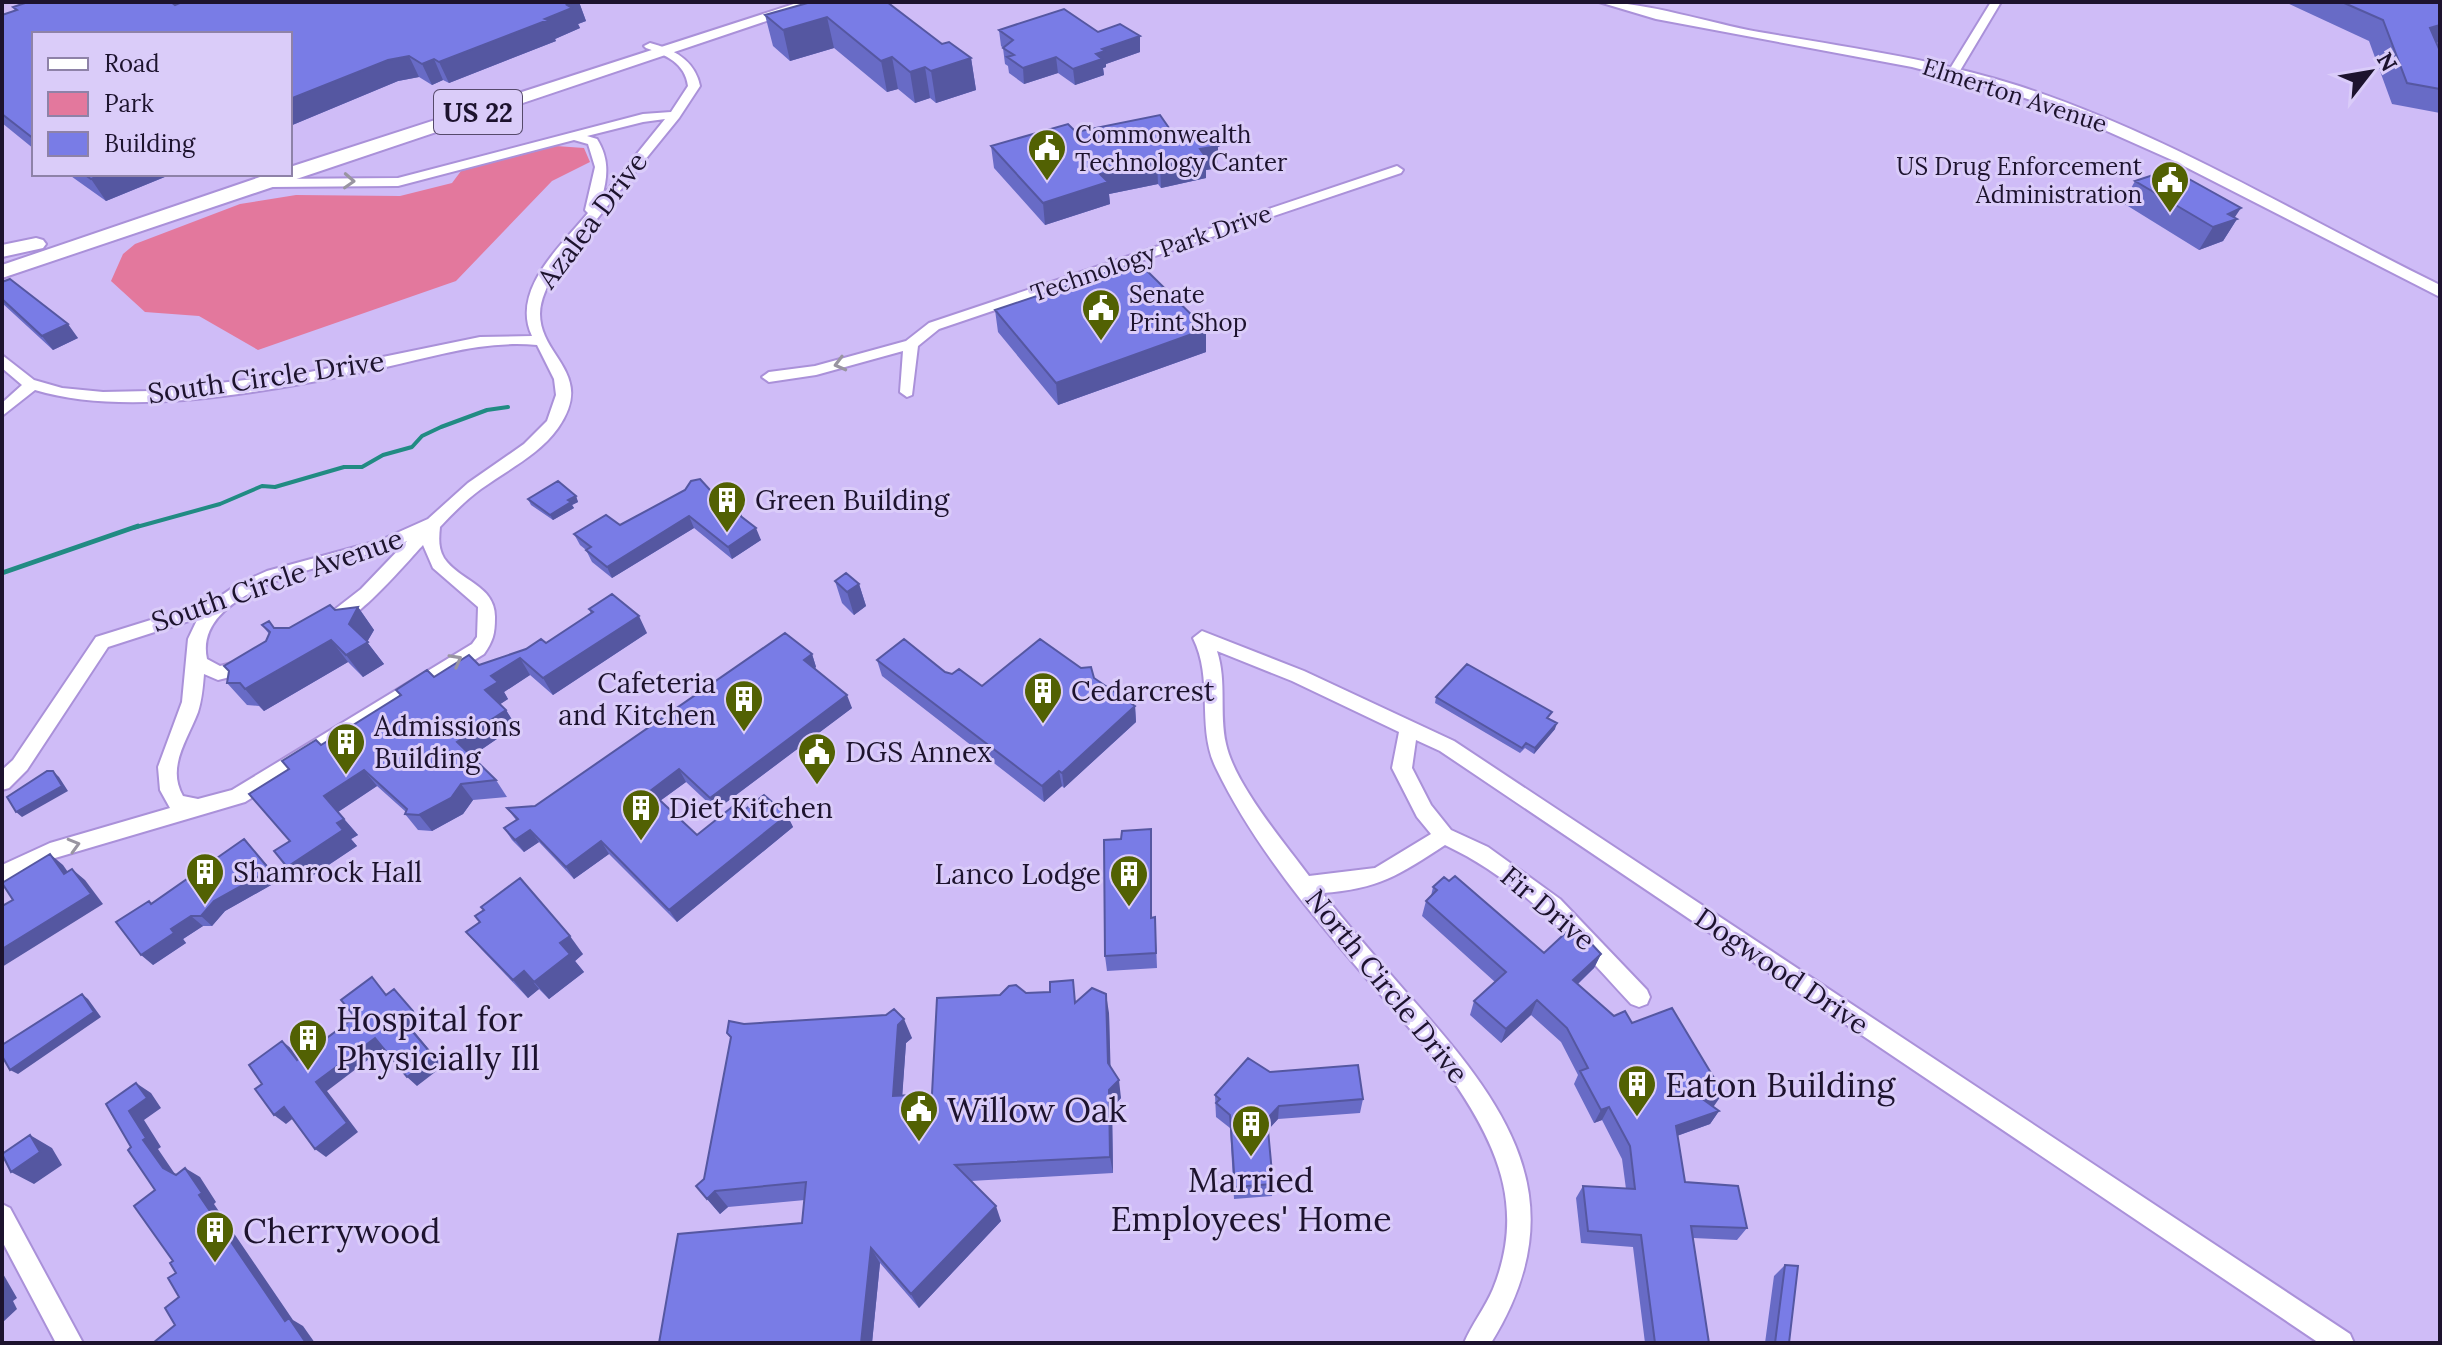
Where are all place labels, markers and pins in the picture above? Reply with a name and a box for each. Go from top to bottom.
place label: Commonwealth Technology Canter [1075,119,1288,178]
public building icon: Commonwealth Technology Canter [1026,127,1068,182]
place label: US Drug Enforcement Administration [1896,151,2143,210]
public building icon: US Drug Enforcement Administration [2149,159,2191,214]
place label: Senate Print Shop [1129,279,1247,338]
public building icon: Senate Print Shop [1080,287,1122,342]
building icon: Green Building [706,479,748,534]
place label: Green Building [755,482,950,518]
place label: Cafeteria and Kitchen [558,665,716,733]
building icon: Cedarcrest [1022,670,1064,725]
place label: Cedarcrest [1071,673,1215,709]
building icon: Cafeteria and Kitchen [723,678,765,733]
place label: Admissions Building [373,708,521,776]
building icon: Admissions Building [325,721,367,776]
public building icon: DGS Annex [796,731,838,786]
place label: DGS Annex [845,734,992,770]
building icon: Diet Kitchen [620,787,662,842]
place label: Diet Kitchen [669,790,833,826]
building icon: Shamrock Hall [184,851,226,906]
building icon: Lanco Lodge [1108,853,1150,908]
place label: Shamrock Hall [233,854,422,890]
place label: Lanco Lodge [934,856,1101,892]
place label: Hospital for Physicially Ill [336,997,540,1080]
building icon: Hospital for Physicially Ill [287,1017,329,1072]
building icon: Eaton Building [1616,1063,1658,1118]
place label: Eaton Building [1665,1063,1897,1107]
public building icon: Willow Oak [898,1088,940,1143]
place label: Willow Oak [947,1088,1128,1131]
building icon: Married Employees' Home [1230,1103,1272,1158]
place label: Married Employees' Home [1110,1158,1392,1241]
building icon: Cherrywood [194,1209,236,1264]
place label: Cherrywood [243,1209,440,1253]

